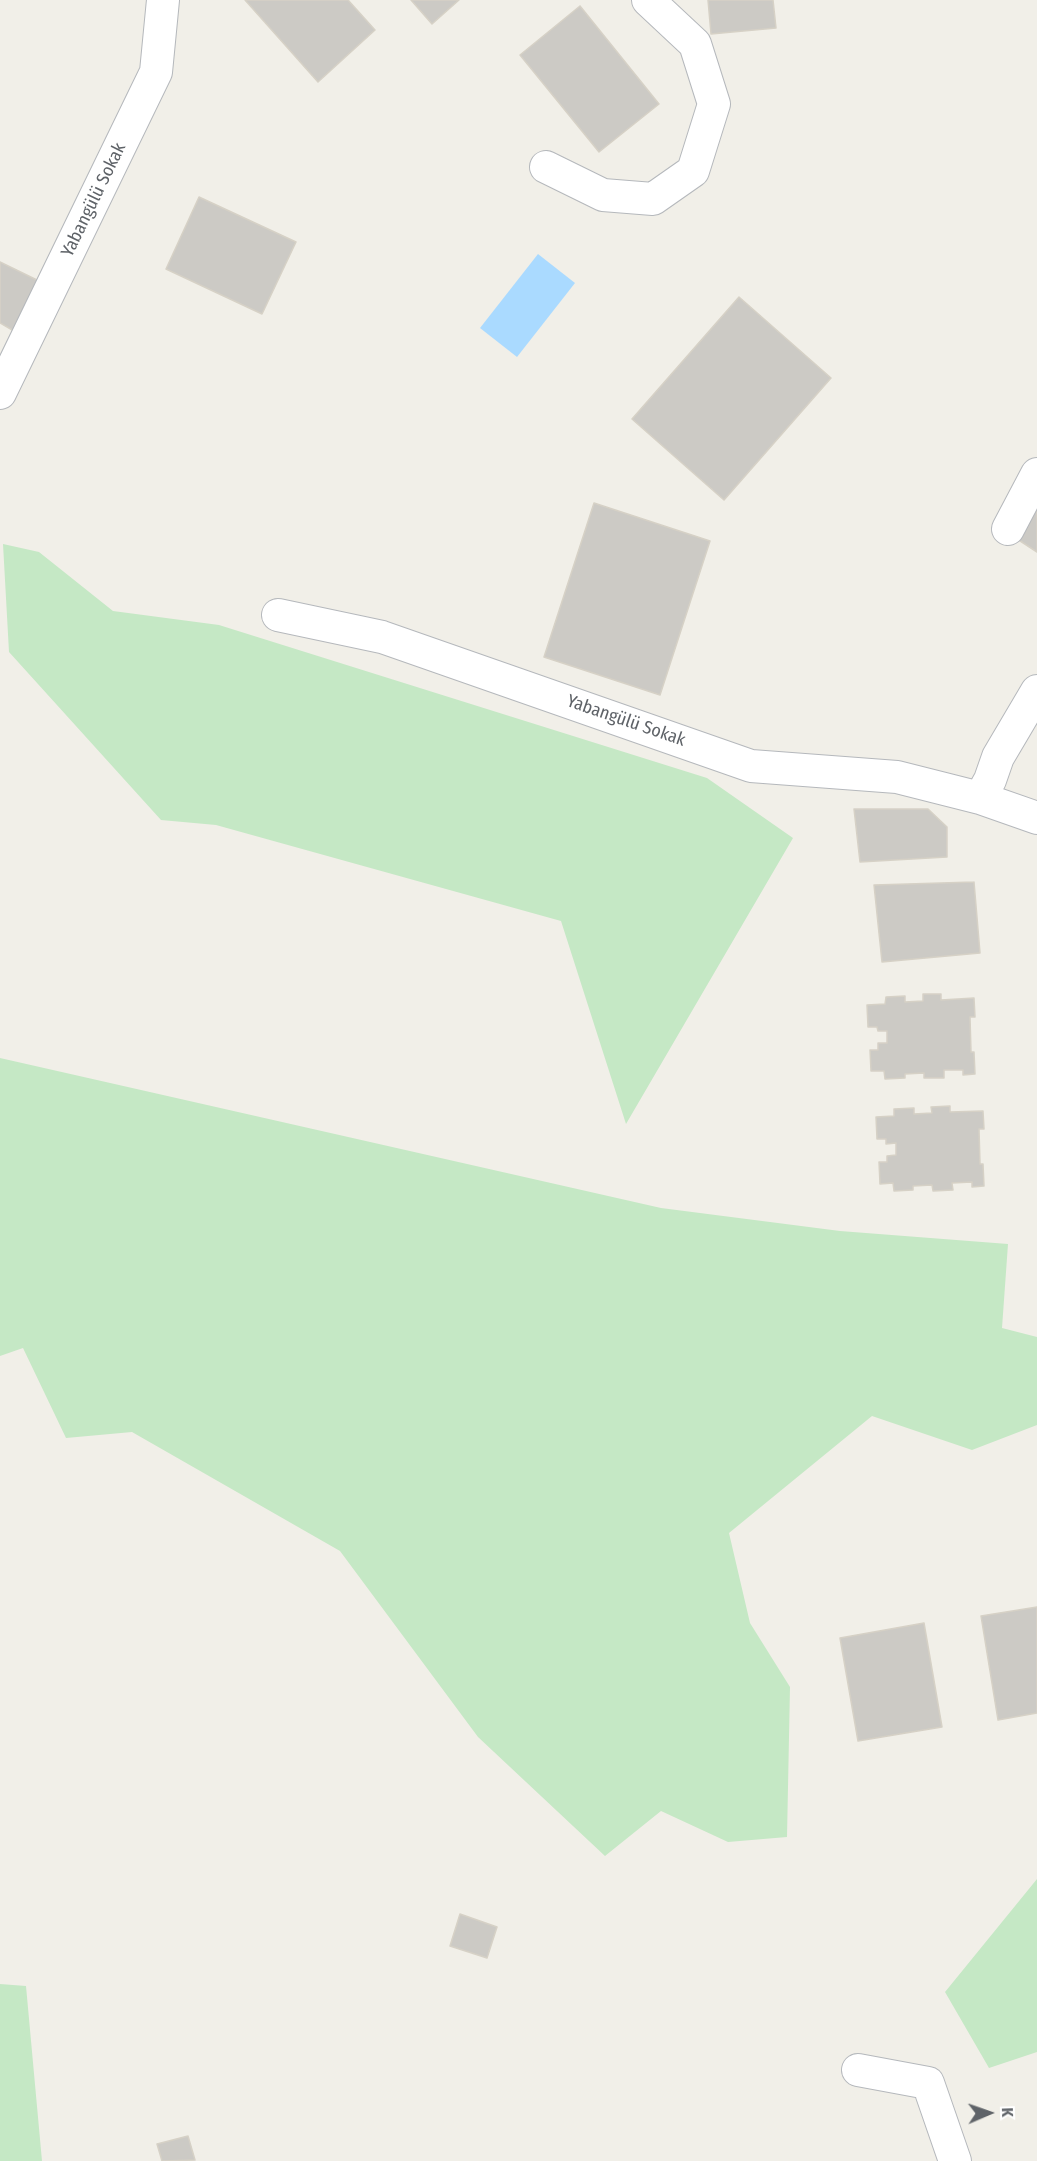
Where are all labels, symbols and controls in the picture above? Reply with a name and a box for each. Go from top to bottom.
street label: Yabangülü Sokak [57,140,131,260]
street label: Yabangülü Sokak [564,691,688,751]
north arrow [959,2083,1019,2143]
text: K [998,2107,1017,2117]

